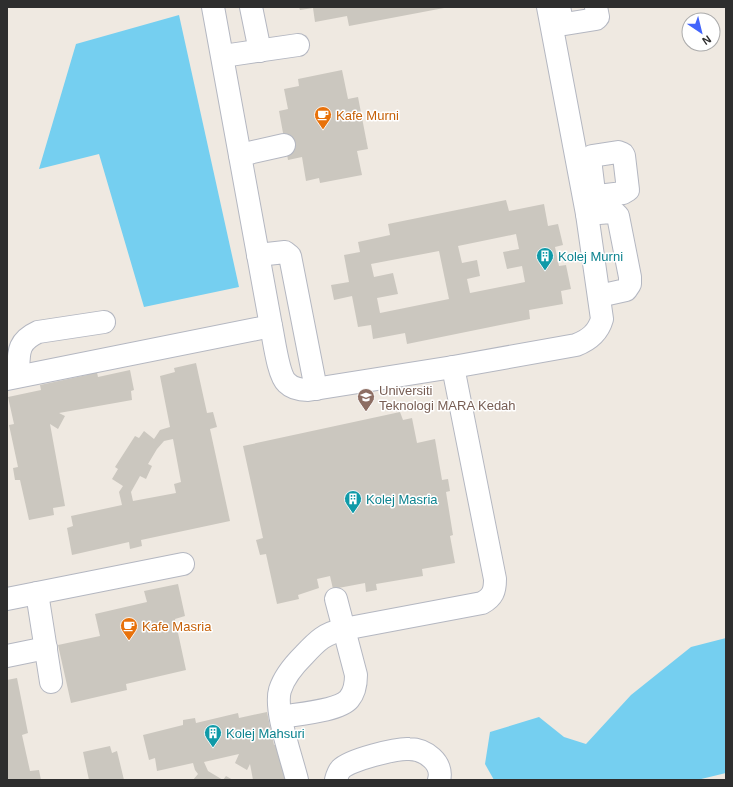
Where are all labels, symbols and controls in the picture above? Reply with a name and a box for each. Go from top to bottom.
north arrow [681,12,721,52]
text: N [700,33,713,47]
cafe icon: Kafe Murni [313,105,333,130]
place label: Kafe Murni [336,108,399,123]
building icon: Kolej Murni [535,246,555,271]
place label: Kolej Murni [558,249,623,264]
place label: Universiti Teknologi MARA Kedah [379,383,516,413]
school or university icon: Universiti Teknologi MARA Kedah [356,387,376,412]
building icon: Kolej Masria [343,489,363,514]
place label: Kolej Masria [366,492,438,507]
cafe icon: Kafe Masria [119,616,139,641]
place label: Kafe Masria [142,619,212,634]
building icon: Kolej Mahsuri [203,723,223,748]
place label: Kolej Mahsuri [226,726,305,741]

